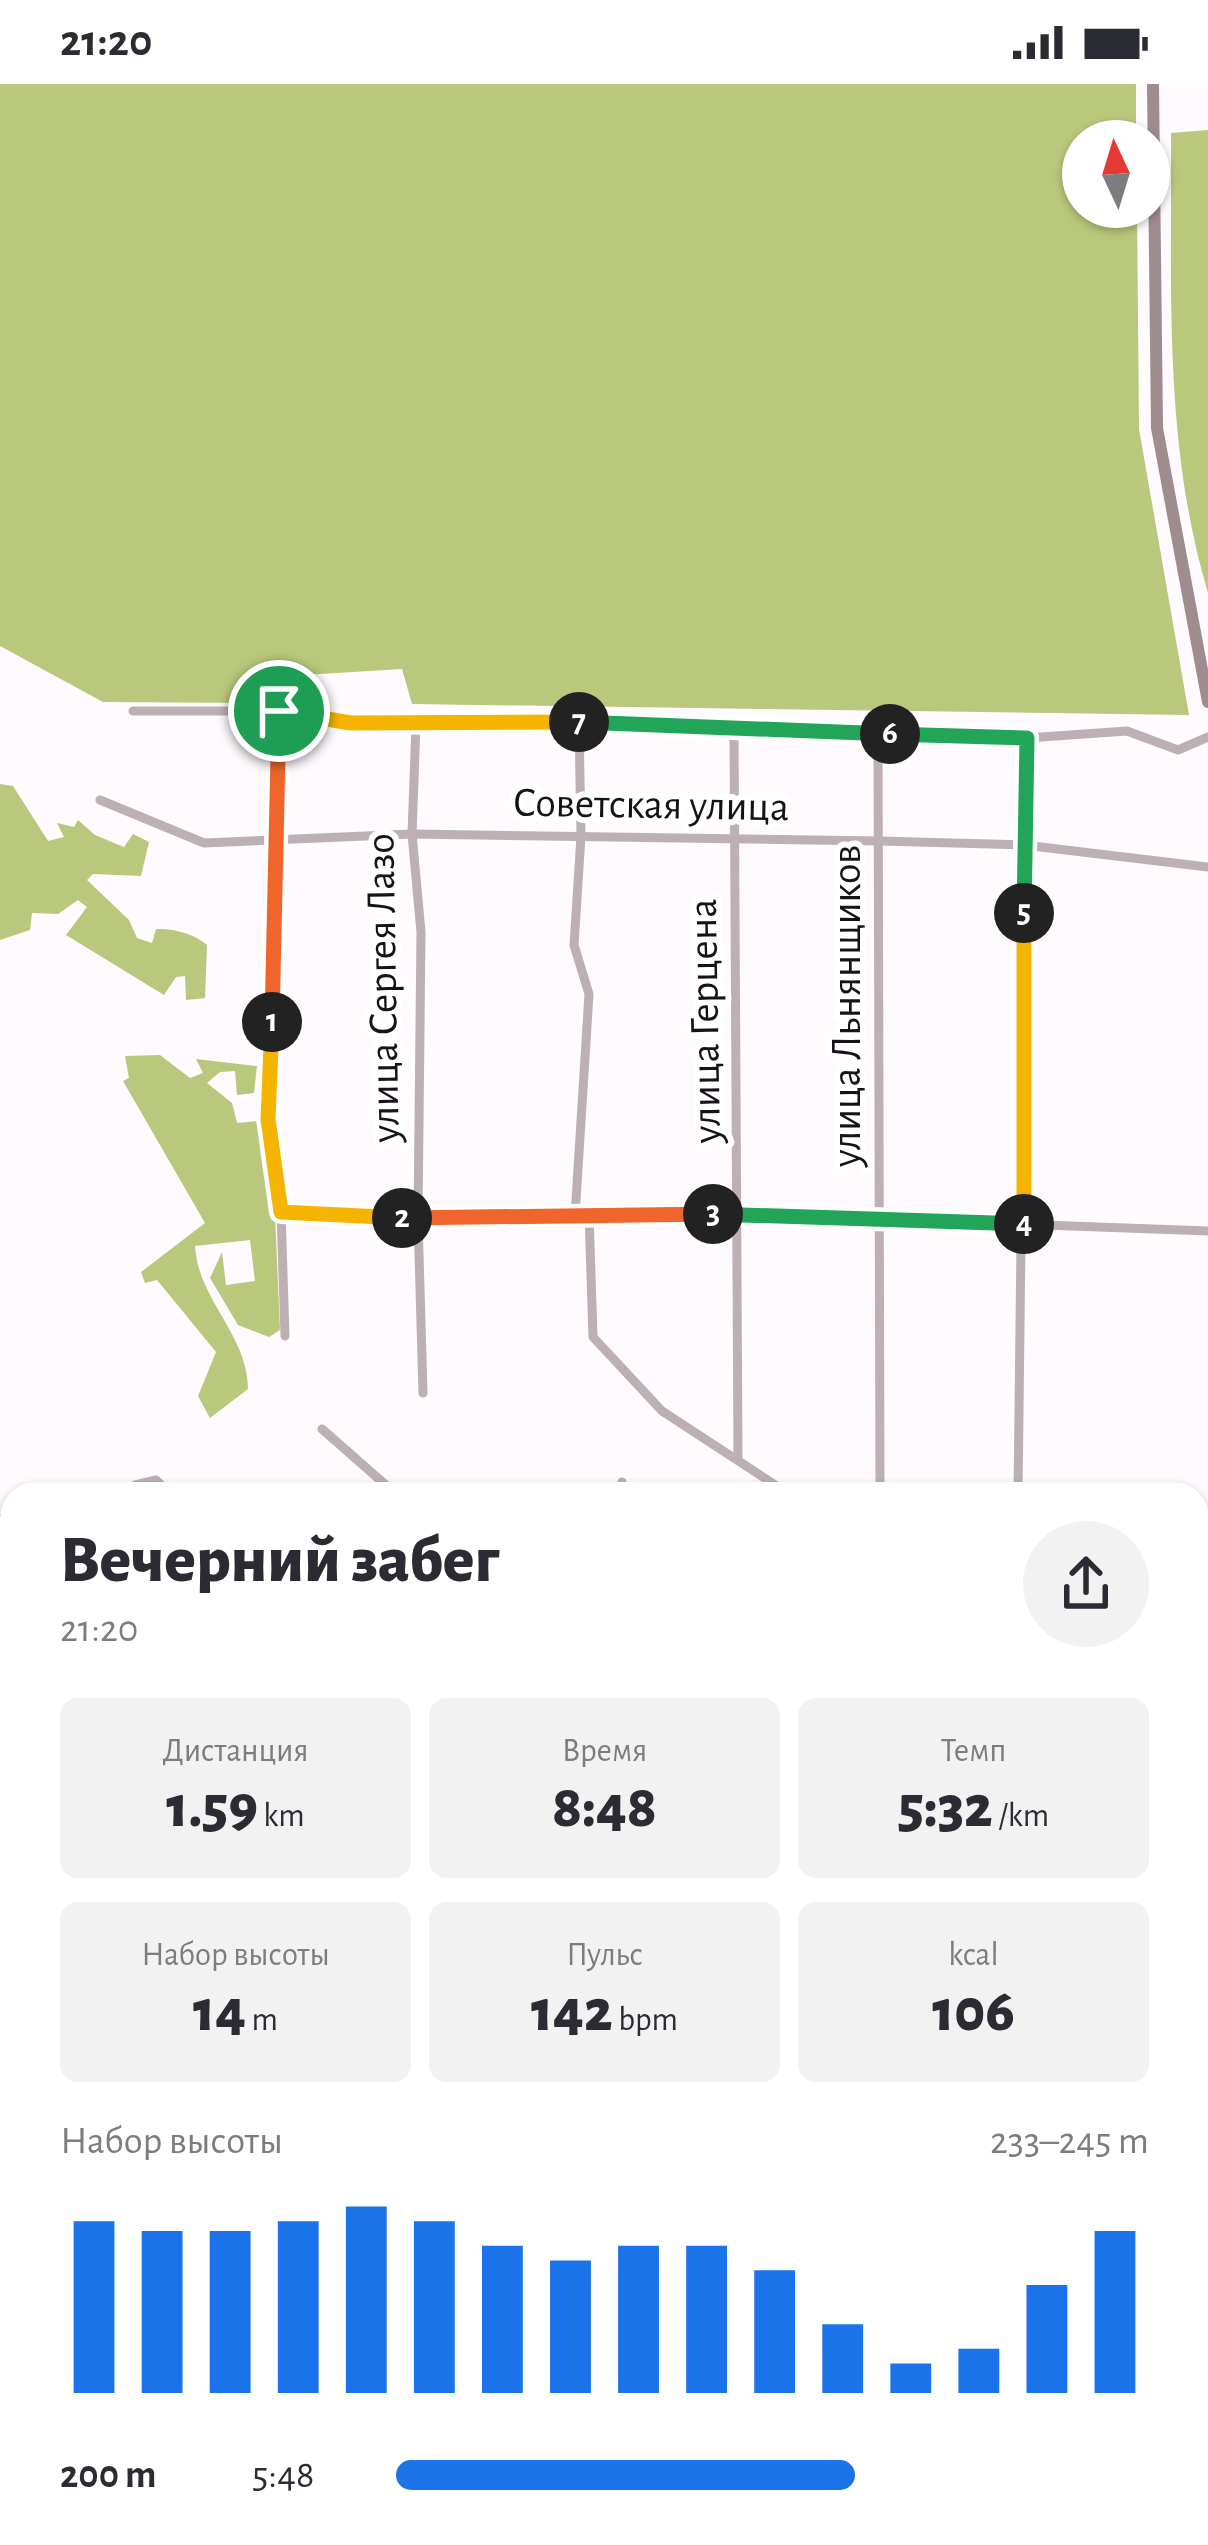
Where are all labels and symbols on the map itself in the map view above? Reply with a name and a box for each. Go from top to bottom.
north arrow [1062,120,1170,228]
pin [228,660,330,762]
pin: 7 [549,692,609,752]
pin: 6 [860,704,920,764]
street label: Советская улица [512,782,790,828]
street label: улица Сергея Лазо [359,833,407,1144]
street label: улица Льнянщиков [826,845,868,1168]
pin: 5 [994,883,1054,943]
street label: улица Герцена [682,898,728,1145]
pin: 1 [242,992,302,1052]
pin: 3 [683,1184,743,1244]
pin: 2 [372,1188,432,1248]
pin: 4 [994,1194,1054,1254]

